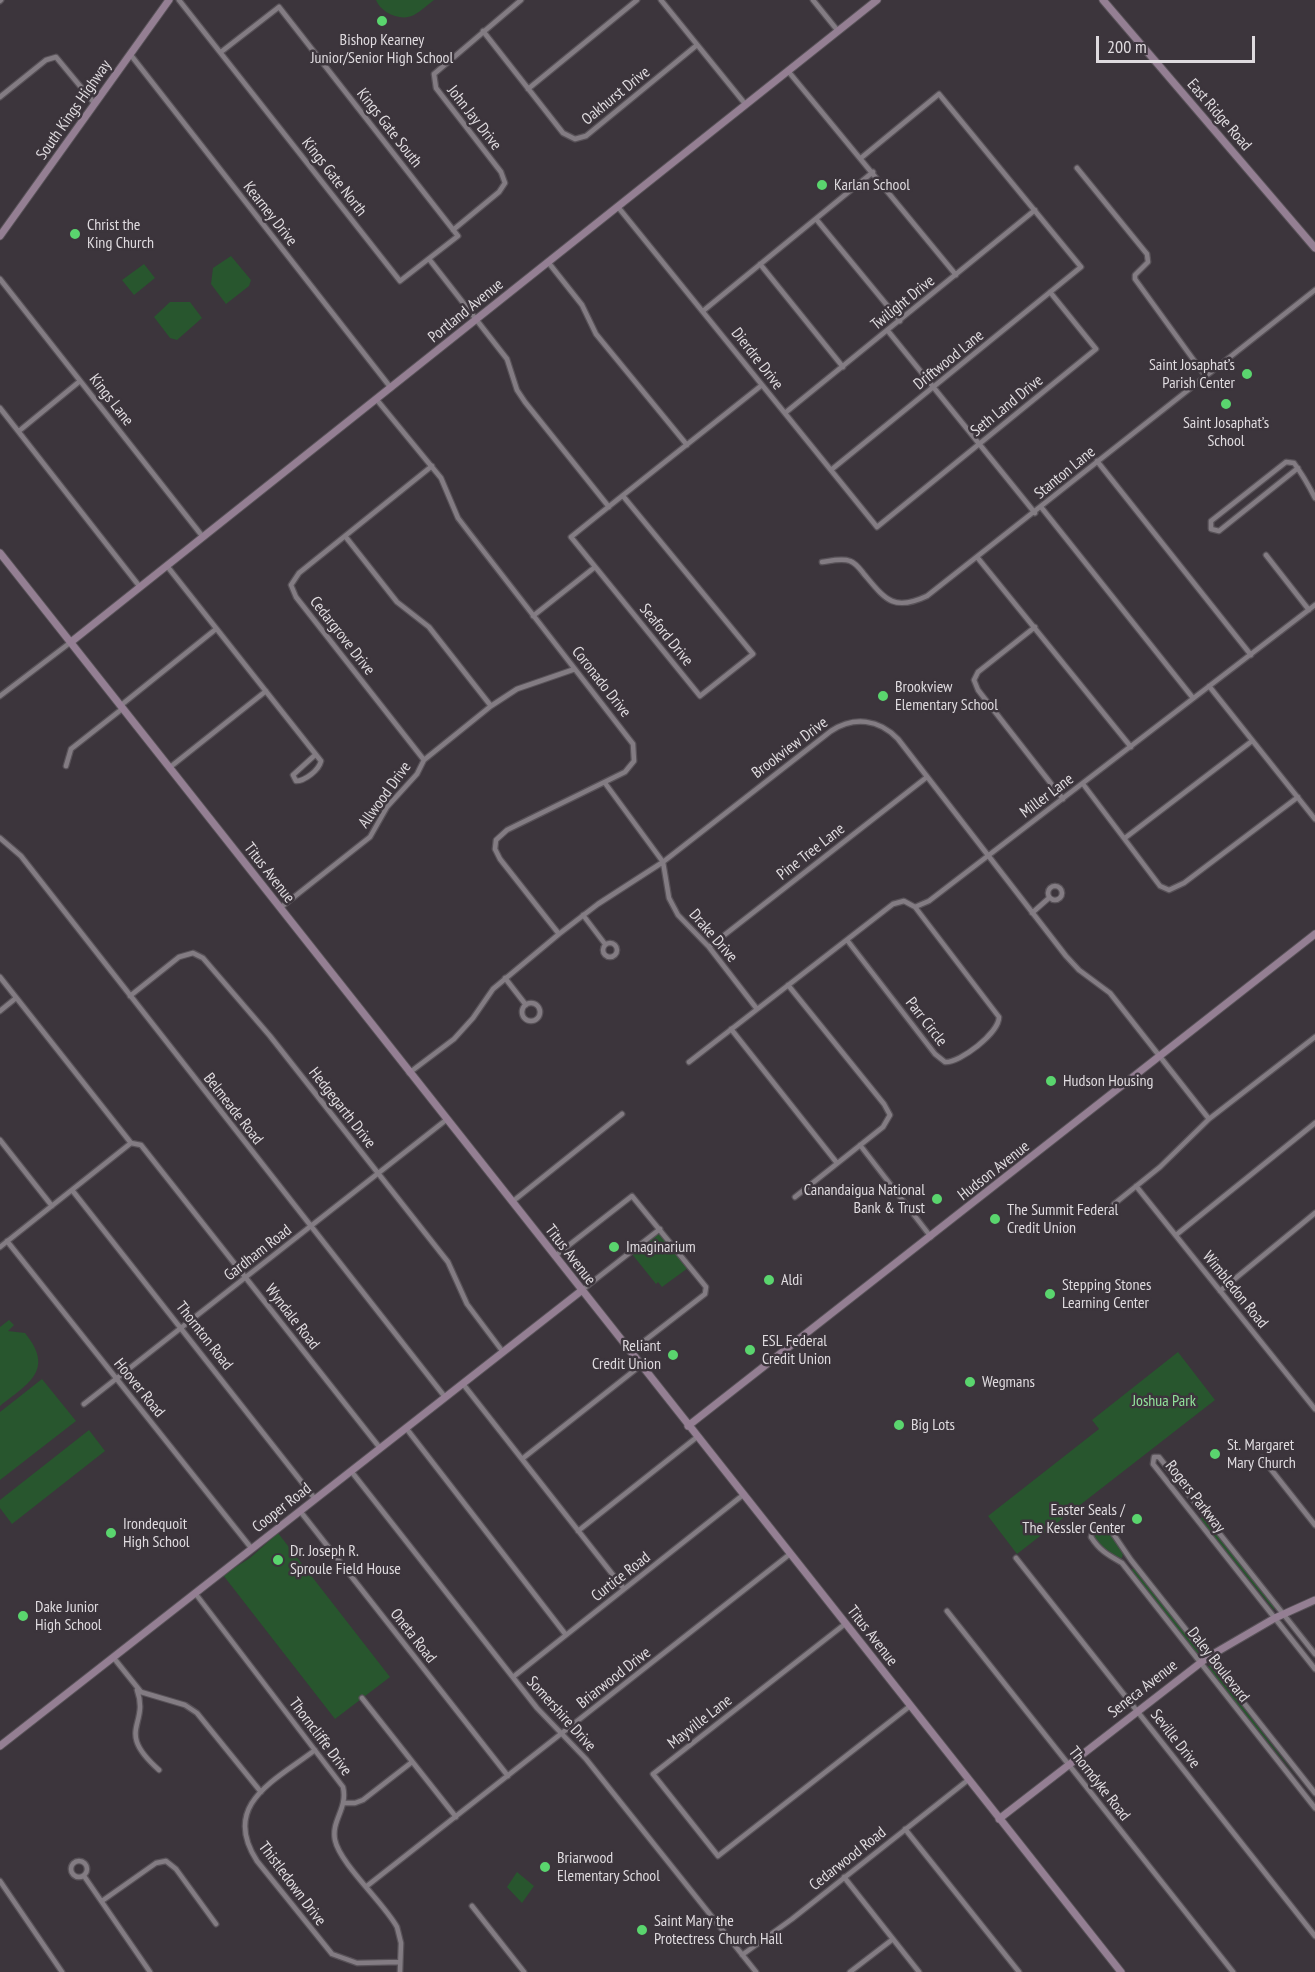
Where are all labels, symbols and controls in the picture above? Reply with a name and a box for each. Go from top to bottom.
marker: Bishop Kearney Junior/Senior High School [375,14,389,28]
scale bar [1099,24,1258,62]
place label: Bishop Kearney Junior/Senior High School [311,30,453,68]
text: 200 m [1107,35,1147,58]
street label: South Kings Highway [32,56,116,164]
street label: Oakhurst Drive [578,63,654,129]
street label: East Ridge Road [1183,75,1255,155]
street label: John Jay Drive [443,82,505,154]
street label: Kings Gate South [352,85,426,171]
street label: Kings Gate North [297,134,371,220]
place label: Karlan School [834,175,910,195]
street label: Kearney Drive [239,178,301,250]
marker: Karlan School [815,178,829,192]
place label: Christ the King Church [87,215,154,253]
marker: Christ the King Church [68,227,82,241]
street label: Twilight Drive [867,271,939,335]
street label: Portland Avenue [425,275,507,347]
street label: Dierdre Drive [727,324,787,394]
street label: Driftwood Lane [910,326,988,394]
place label: Saint Josaphat’s Parish Center [1149,355,1235,393]
marker: Saint Josaphat’s Parish Center [1240,367,1254,381]
street label: Kings Lane [85,370,137,430]
street label: Seth Land Drive [967,371,1047,441]
marker: Saint Josaphat’s School [1219,397,1233,411]
place label: Saint Josaphat’s School [1183,413,1269,451]
street label: Stanton Lane [1031,443,1099,503]
street label: Cedargrove Drive [305,593,379,679]
street label: Seaford Drive [635,600,697,670]
street label: Coronado Drive [567,643,635,721]
place label: Brookview Elementary School [895,677,998,715]
marker: Brookview Elementary School [876,689,890,703]
street label: Brookview Drive [748,713,832,783]
street label: Allwood Drive [354,758,416,832]
street label: Miller Lane [1016,770,1078,822]
street label: Pine Tree Lane [773,820,849,884]
street label: Titus Avenue [240,839,298,907]
street label: Drake Drive [685,905,741,967]
street label: Parr Circle [901,994,951,1050]
street label: Hedgegarth Drive [304,1064,380,1152]
street label: Belmeade Road [199,1069,267,1149]
place label: Hudson Housing [1063,1071,1153,1091]
marker: Hudson Housing [1044,1074,1058,1088]
street label: Hudson Avenue [954,1137,1034,1205]
place label: Canandaigua National Bank & Trust [804,1180,925,1218]
marker: Canandaigua National Bank & Trust [930,1192,944,1206]
place label: The Summit Federal Credit Union [1007,1200,1118,1238]
marker: The Summit Federal Credit Union [988,1212,1002,1226]
street label: Gardham Road [221,1221,295,1285]
street label: Titus Avenue [541,1221,599,1289]
place label: Imaginarium [626,1237,696,1257]
marker: Imaginarium [607,1240,621,1254]
street label: Wimbledon Road [1198,1248,1272,1332]
place label: Aldi [781,1270,803,1290]
marker: Aldi [762,1273,776,1287]
place label: Stepping Stones Learning Center [1062,1275,1152,1313]
street label: Wyndale Road [260,1280,324,1354]
marker: Stepping Stones Learning Center [1043,1287,1057,1301]
street label: Thornton Road [171,1298,237,1374]
place label: ESL Federal Credit Union [762,1331,831,1369]
place label: Reliant Credit Union [592,1336,661,1374]
marker: ESL Federal Credit Union [743,1343,757,1357]
marker: Reliant Credit Union [666,1348,680,1362]
street label: Hoover Road [109,1355,169,1421]
place label: Wegmans [982,1372,1035,1392]
marker: Wegmans [963,1375,977,1389]
park label: Joshua Park [1132,1391,1196,1411]
place label: Big Lots [911,1415,955,1435]
marker: Big Lots [892,1418,906,1432]
place label: St. Margaret Mary Church [1227,1435,1296,1473]
marker: St. Margaret Mary Church [1208,1447,1222,1461]
street label: Rogers Parkway [1161,1457,1229,1537]
street label: Cooper Road [249,1479,315,1537]
place label: Easter Seals / The Kessler Center [1022,1500,1125,1538]
marker: Easter Seals / The Kessler Center [1130,1512,1144,1526]
place label: Irondequoit High School [123,1514,190,1552]
marker: Irondequoit High School [104,1526,118,1540]
place label: Dr. Joseph R. Sproule Field House [290,1541,401,1579]
street label: Curtice Road [588,1548,654,1606]
marker: Dr. Joseph R. Sproule Field House [271,1553,285,1567]
place label: Dake Junior High School [35,1597,102,1635]
street label: Titus Avenue [843,1602,901,1670]
street label: Oneta Road [386,1605,440,1667]
marker: Dake Junior High School [16,1609,30,1623]
street label: Daley Boulevard [1183,1624,1253,1706]
street label: Briarwood Drive [573,1643,655,1713]
street label: Seneca Avenue [1104,1656,1182,1722]
street label: Somershire Drive [522,1672,600,1756]
street label: Mayville Lane [664,1691,736,1753]
street label: Thorncliffe Drive [284,1694,356,1780]
street label: Seville Drive [1146,1706,1204,1772]
street label: Thorndyke Road [1064,1743,1134,1825]
street label: Cedarwood Road [806,1823,890,1895]
street label: Thistledown Drive [254,1838,330,1930]
place label: Briarwood Elementary School [557,1848,660,1886]
marker: Briarwood Elementary School [538,1860,552,1874]
place label: Saint Mary the Protectress Church Hall [654,1911,782,1949]
marker: Saint Mary the Protectress Church Hall [635,1923,649,1937]

